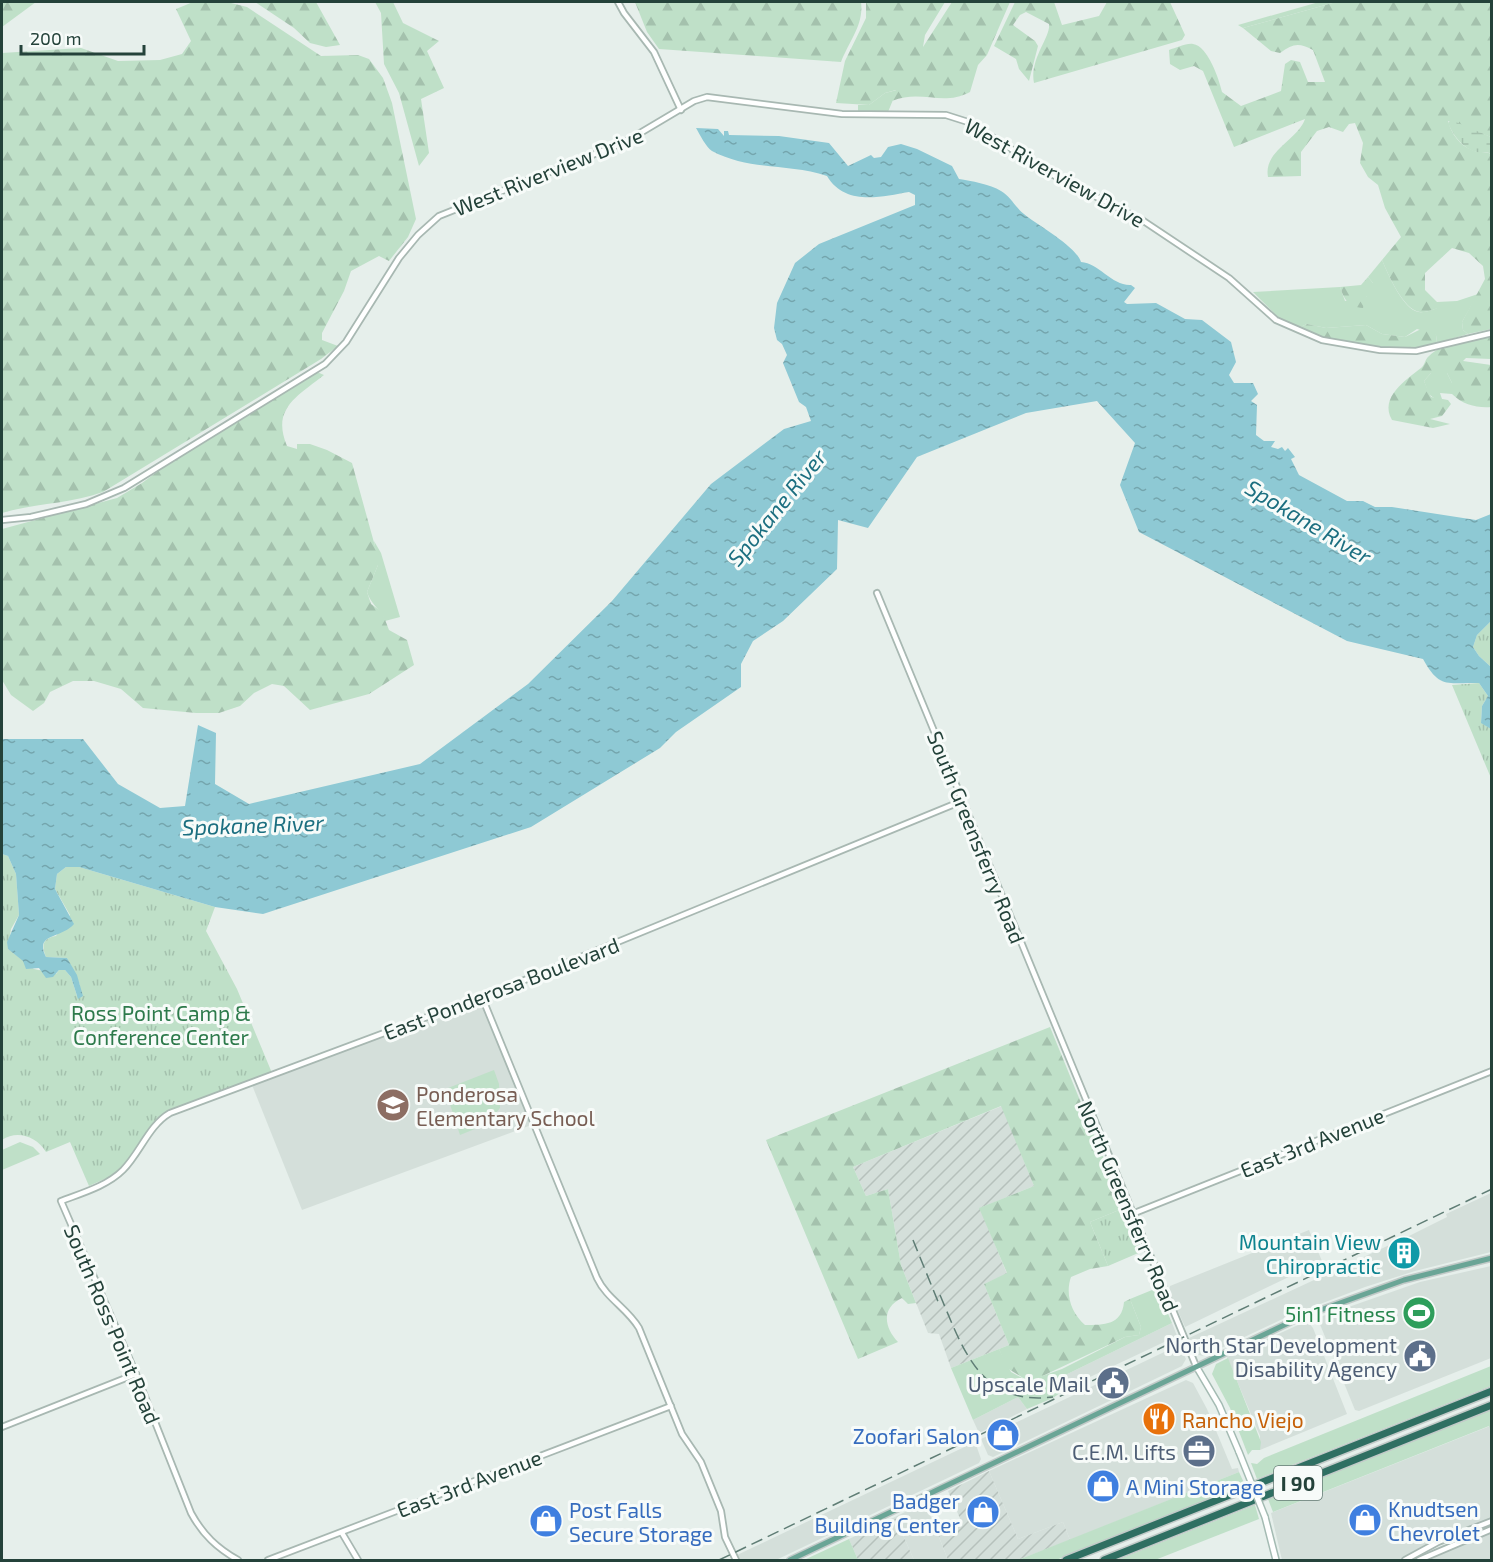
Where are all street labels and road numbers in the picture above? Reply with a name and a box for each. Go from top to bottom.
street label: West Riverview Drive [961,112,1149,232]
street label: West Riverview Drive [450,122,646,220]
street label: South Greensferry Road [923,727,1031,947]
street label: East Ponderosa Boulevard [380,931,622,1045]
street label: North Greensferry Road [1073,1097,1185,1315]
street label: East 3rd Avenue [1236,1102,1388,1182]
street label: South Ross Point Road [60,1221,166,1427]
street label: East 3rd Avenue [393,1444,545,1522]
road number: I 90 [1274,1466,1322,1500]

